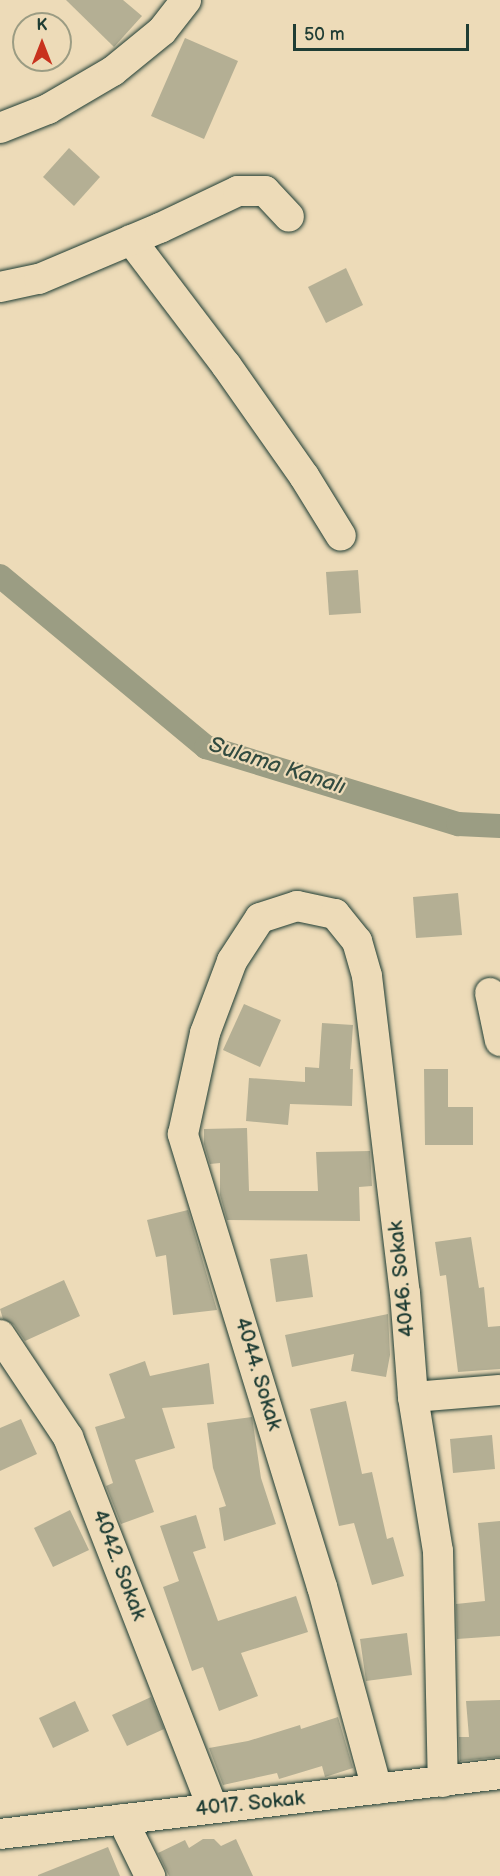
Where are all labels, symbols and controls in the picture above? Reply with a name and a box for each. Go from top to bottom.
north arrow [12,12,72,72]
scale bar [296,12,472,50]
text: K [37,16,47,35]
text: 50 m [304,24,345,45]
water label: Sulama Kanalı [205,732,349,800]
street label: 4046. Sokak [383,1219,421,1339]
street label: 4044. Sokak [229,1314,287,1434]
street label: 4042. Sokak [86,1506,152,1624]
street label: 4017. Sokak [194,1786,306,1822]

